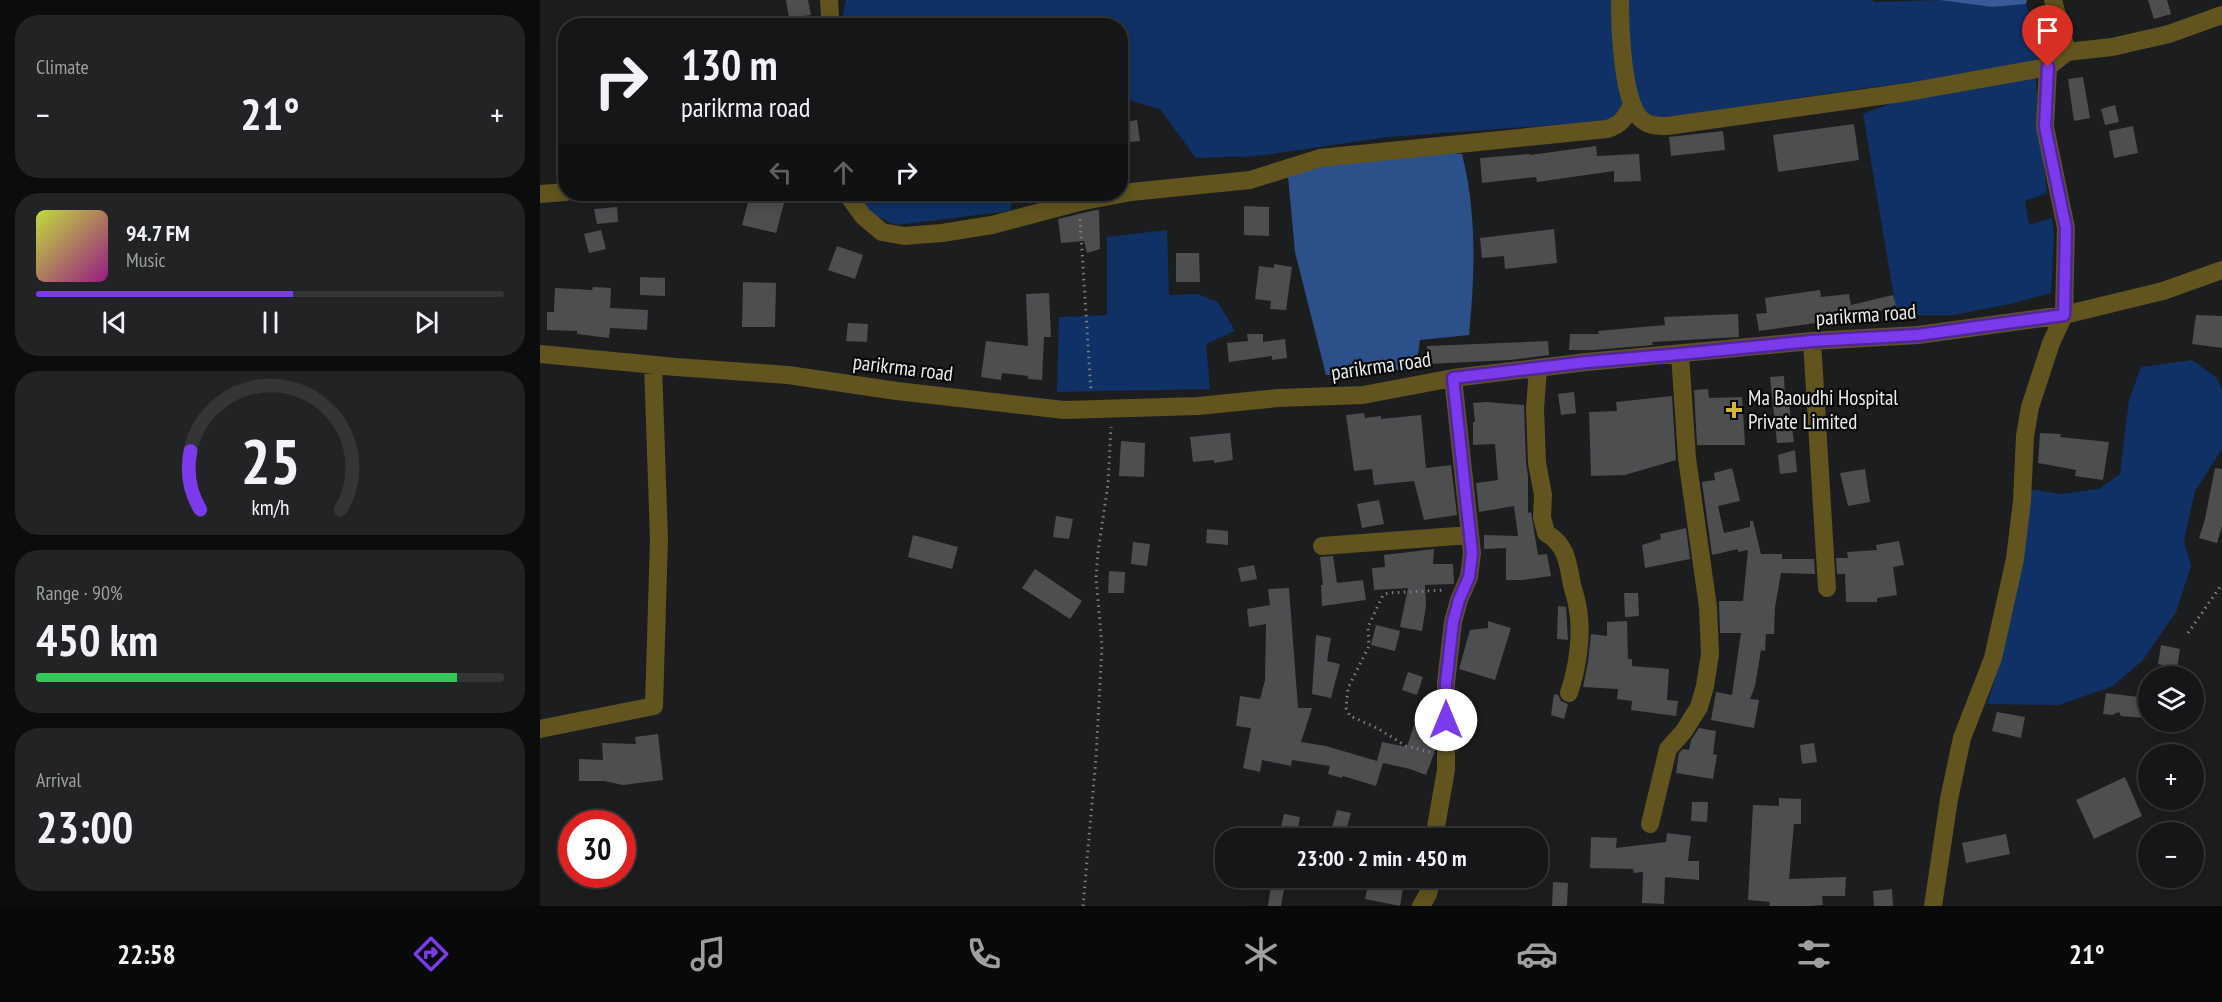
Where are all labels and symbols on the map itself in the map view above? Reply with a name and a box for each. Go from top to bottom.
pin [2022,5,2073,67]
street label: parikrma road [1815,298,1917,331]
street label: parikrma road [1329,345,1433,386]
street label: parikrma road [851,348,955,387]
place label: Ma Baoudhi Hospital Private Limited [1748,384,1898,435]
marker: Ma Baoudhi Hospital Private Limited [1725,401,1743,419]
position arrow [1414,688,1478,752]
speed limit sign: 30 [558,810,636,888]

